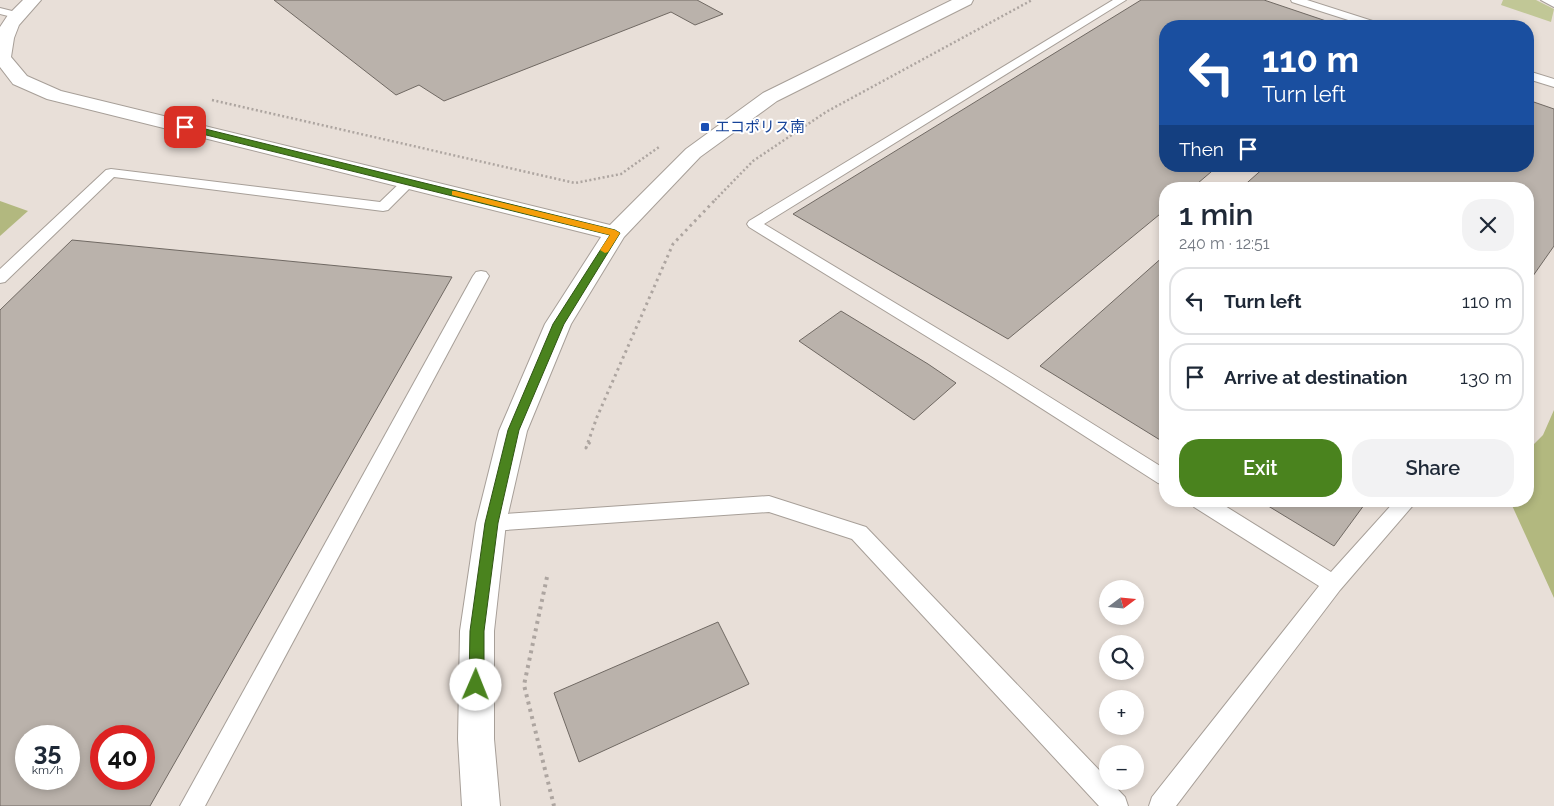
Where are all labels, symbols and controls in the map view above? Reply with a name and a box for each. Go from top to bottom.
text: 110 m [1262,39,1359,80]
icon: left [1179,40,1244,105]
text: Turn left [1262,81,1346,107]
pin [164,106,206,148]
icon: arrive [171,113,199,141]
place label: エコポリス南 [715,118,805,136]
marker: エコポリス南 [699,121,711,133]
icon: arrive [1234,135,1262,163]
text: Then [1179,138,1224,160]
text: 1 min [1179,197,1254,232]
button: close [1462,199,1514,251]
text: 240 m · 12:51 [1179,234,1270,253]
icon: left [1181,287,1209,315]
text: Turn left [1224,290,1301,312]
text: 110 m [1462,290,1512,312]
icon: arrive [1181,363,1209,391]
text: Arrive at destination [1224,366,1408,388]
text: 130 m [1460,366,1512,388]
button: Exit [1179,439,1342,497]
button: Share [1352,439,1514,497]
north arrow [1099,580,1144,625]
map controls [1099,580,1144,790]
button: search [1099,635,1144,680]
position arrow [449,658,501,710]
button: + [1099,690,1144,735]
speed limit sign: 40 [90,725,155,790]
text: 35 [34,736,61,766]
button: − [1099,745,1144,790]
text: km/h [32,763,63,777]

